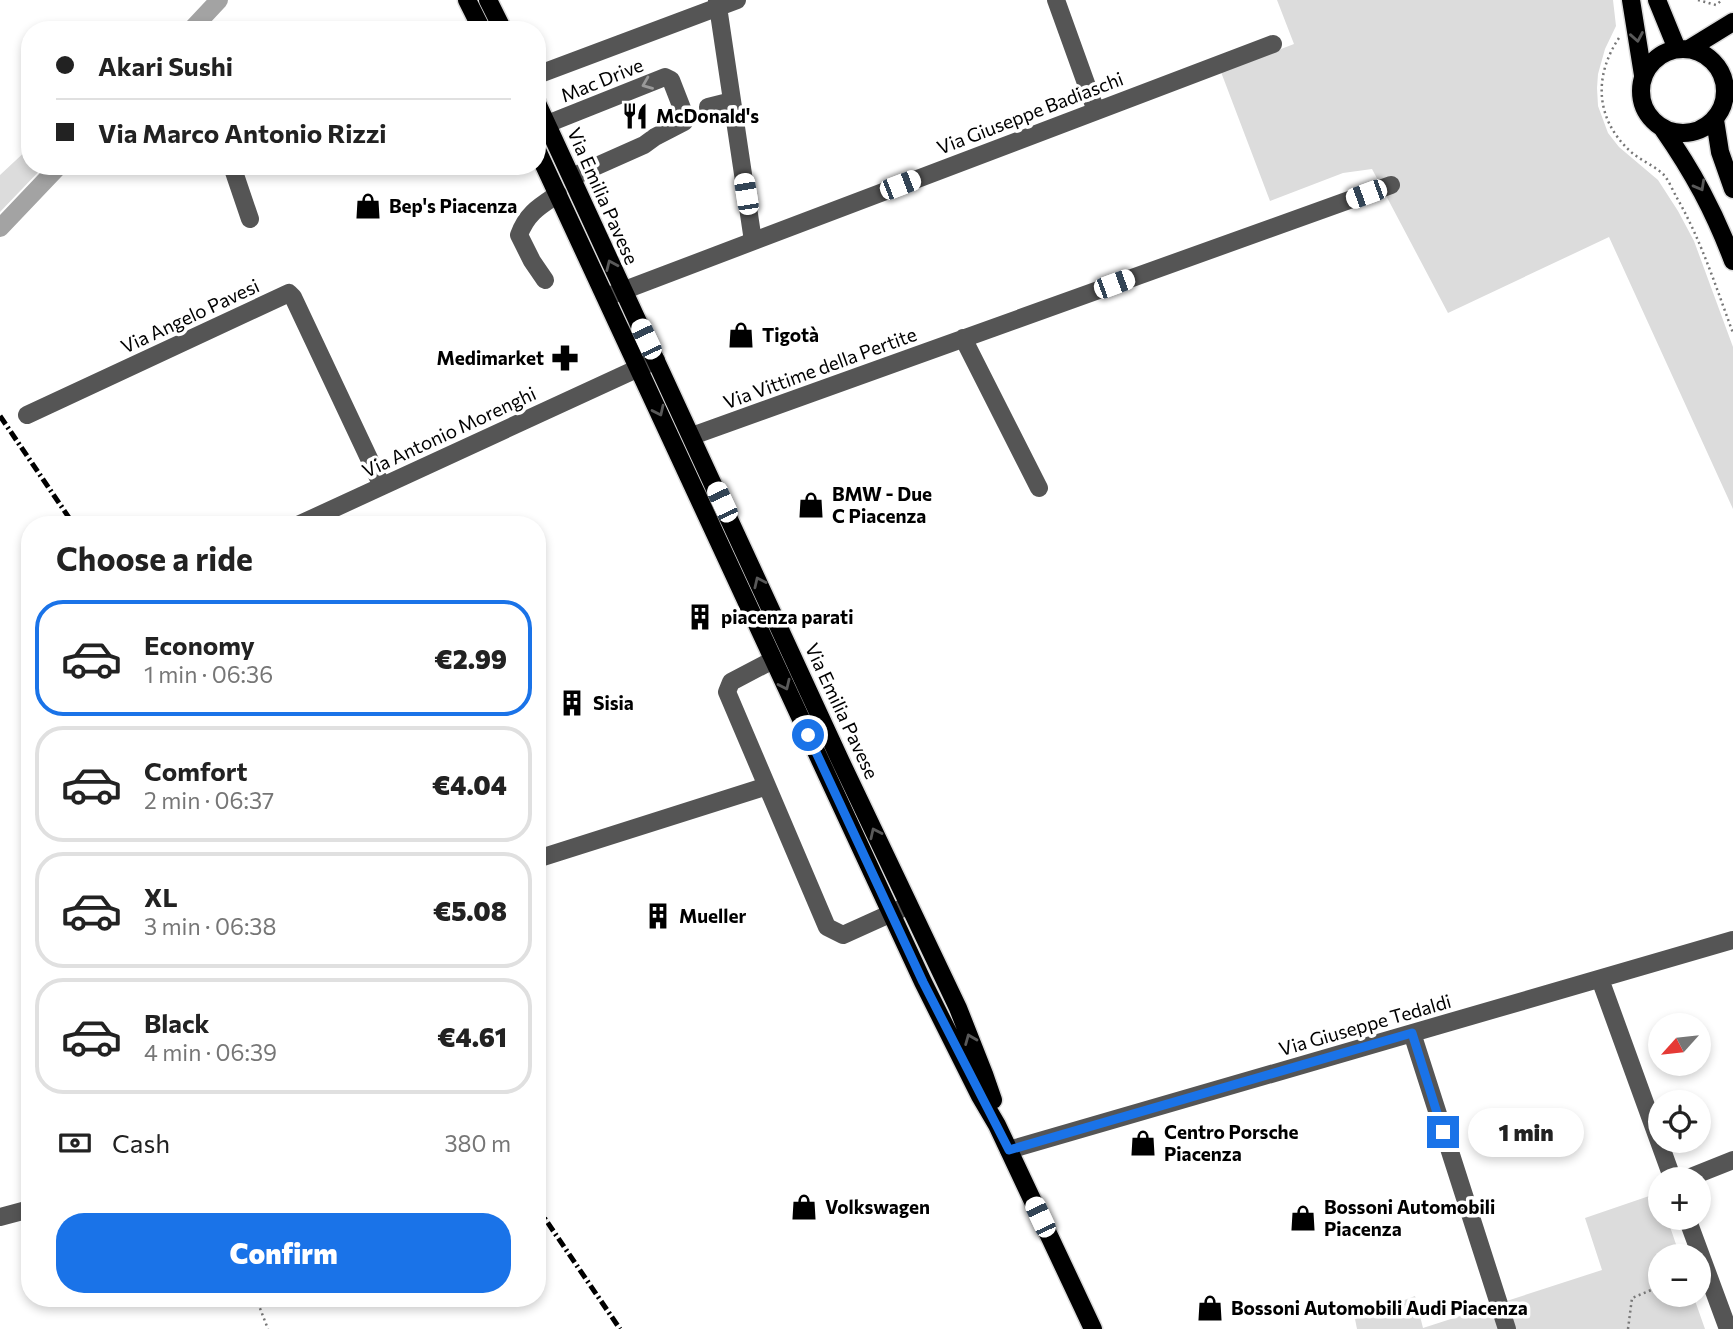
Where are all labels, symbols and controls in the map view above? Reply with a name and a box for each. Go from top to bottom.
one-way arrow [1629,31,1644,43]
text: Akari Sushi [98,50,233,81]
street label: Mac Drive [557,53,646,106]
street label: Via Giuseppe Badiaschi [933,66,1126,159]
one-way arrow [642,76,654,90]
restaurant icon: McDonald's [620,101,650,131]
place label: McDonald's [656,104,759,127]
text: Via Marco Antonio Rizzi [98,117,387,148]
street label: Via Emilia Pavese [563,124,644,268]
car [877,168,924,202]
car [733,172,760,216]
car [1343,177,1390,211]
one-way arrow [1692,179,1705,192]
shop icon: Bep's Piacenza [353,191,383,221]
place label: Bep's Piacenza [389,194,517,217]
one-way arrow [605,259,619,272]
car [1091,267,1138,301]
street label: Via Angelo Pavesi [117,273,263,358]
car [628,316,665,362]
shop icon: Tigotà [726,320,756,350]
street label: Via Vittime della Pertite [720,322,920,413]
place label: Tigotà [762,323,819,346]
pharmacy icon: Medimarket [550,343,580,373]
place label: Medimarket [437,346,544,369]
street label: Via Antonio Morenghi [358,381,539,482]
one-way arrow [651,404,665,417]
car [704,479,741,525]
place label: BMW - Due C Piacenza [832,482,932,527]
shop icon: BMW - Due C Piacenza [796,490,826,520]
text: Choose a ride [56,538,253,578]
one-way arrow [753,577,767,589]
building icon: piacenza parati [685,602,715,632]
place label: piacenza parati [721,605,853,628]
icon: car [60,627,123,690]
text: Economy [144,629,255,660]
street label: Via Emilia Pavese [801,639,884,782]
text: €2.99 [434,643,507,674]
text: 1 min · 06:36 [144,660,273,688]
one-way arrow [776,678,790,690]
building icon: Sisia [557,688,587,718]
place label: Sisia [593,691,634,714]
route start [792,719,824,751]
icon: car [60,753,123,816]
text: Comfort [144,755,247,786]
text: €4.04 [432,769,507,800]
text: 2 min · 06:37 [144,786,274,814]
one-way arrow [869,828,883,840]
icon: car [60,879,123,942]
text: XL [144,881,178,912]
text: €5.08 [433,895,507,926]
building icon: Mueller [643,901,673,931]
place label: Mueller [679,904,746,927]
text: 3 min · 06:38 [144,912,276,940]
street label: Via Giuseppe Tedaldi [1276,989,1454,1060]
icon: car [60,1005,123,1068]
text: Black [144,1007,210,1038]
north arrow [1648,1013,1712,1076]
map controls [1648,1013,1711,1307]
text: €4.61 [437,1021,507,1052]
one-way arrow [965,1034,979,1046]
text: 4 min · 06:39 [144,1038,277,1066]
button: locate [1648,1090,1711,1153]
callout: 1 min [1468,1108,1583,1156]
route end [1427,1116,1459,1148]
text: 1 min [1498,1118,1554,1146]
place label: Centro Porsche Piacenza [1164,1120,1299,1165]
icon: cash [56,1124,94,1162]
text: Cash [112,1127,170,1158]
shop icon: Centro Porsche Piacenza [1128,1128,1158,1158]
text: 380 m [444,1129,511,1157]
button: + [1648,1167,1711,1230]
shop icon: Volkswagen [789,1192,819,1222]
car [1022,1194,1059,1240]
place label: Volkswagen [825,1195,930,1218]
place label: Bossoni Automobili Piacenza [1324,1195,1495,1240]
shop icon: Bossoni Automobili Piacenza [1288,1203,1318,1233]
button: Confirm [56,1213,511,1293]
button: − [1648,1244,1711,1307]
shop icon: Bossoni Automobili Audi Piacenza [1195,1293,1225,1323]
place label: Bossoni Automobili Audi Piacenza [1231,1296,1528,1319]

